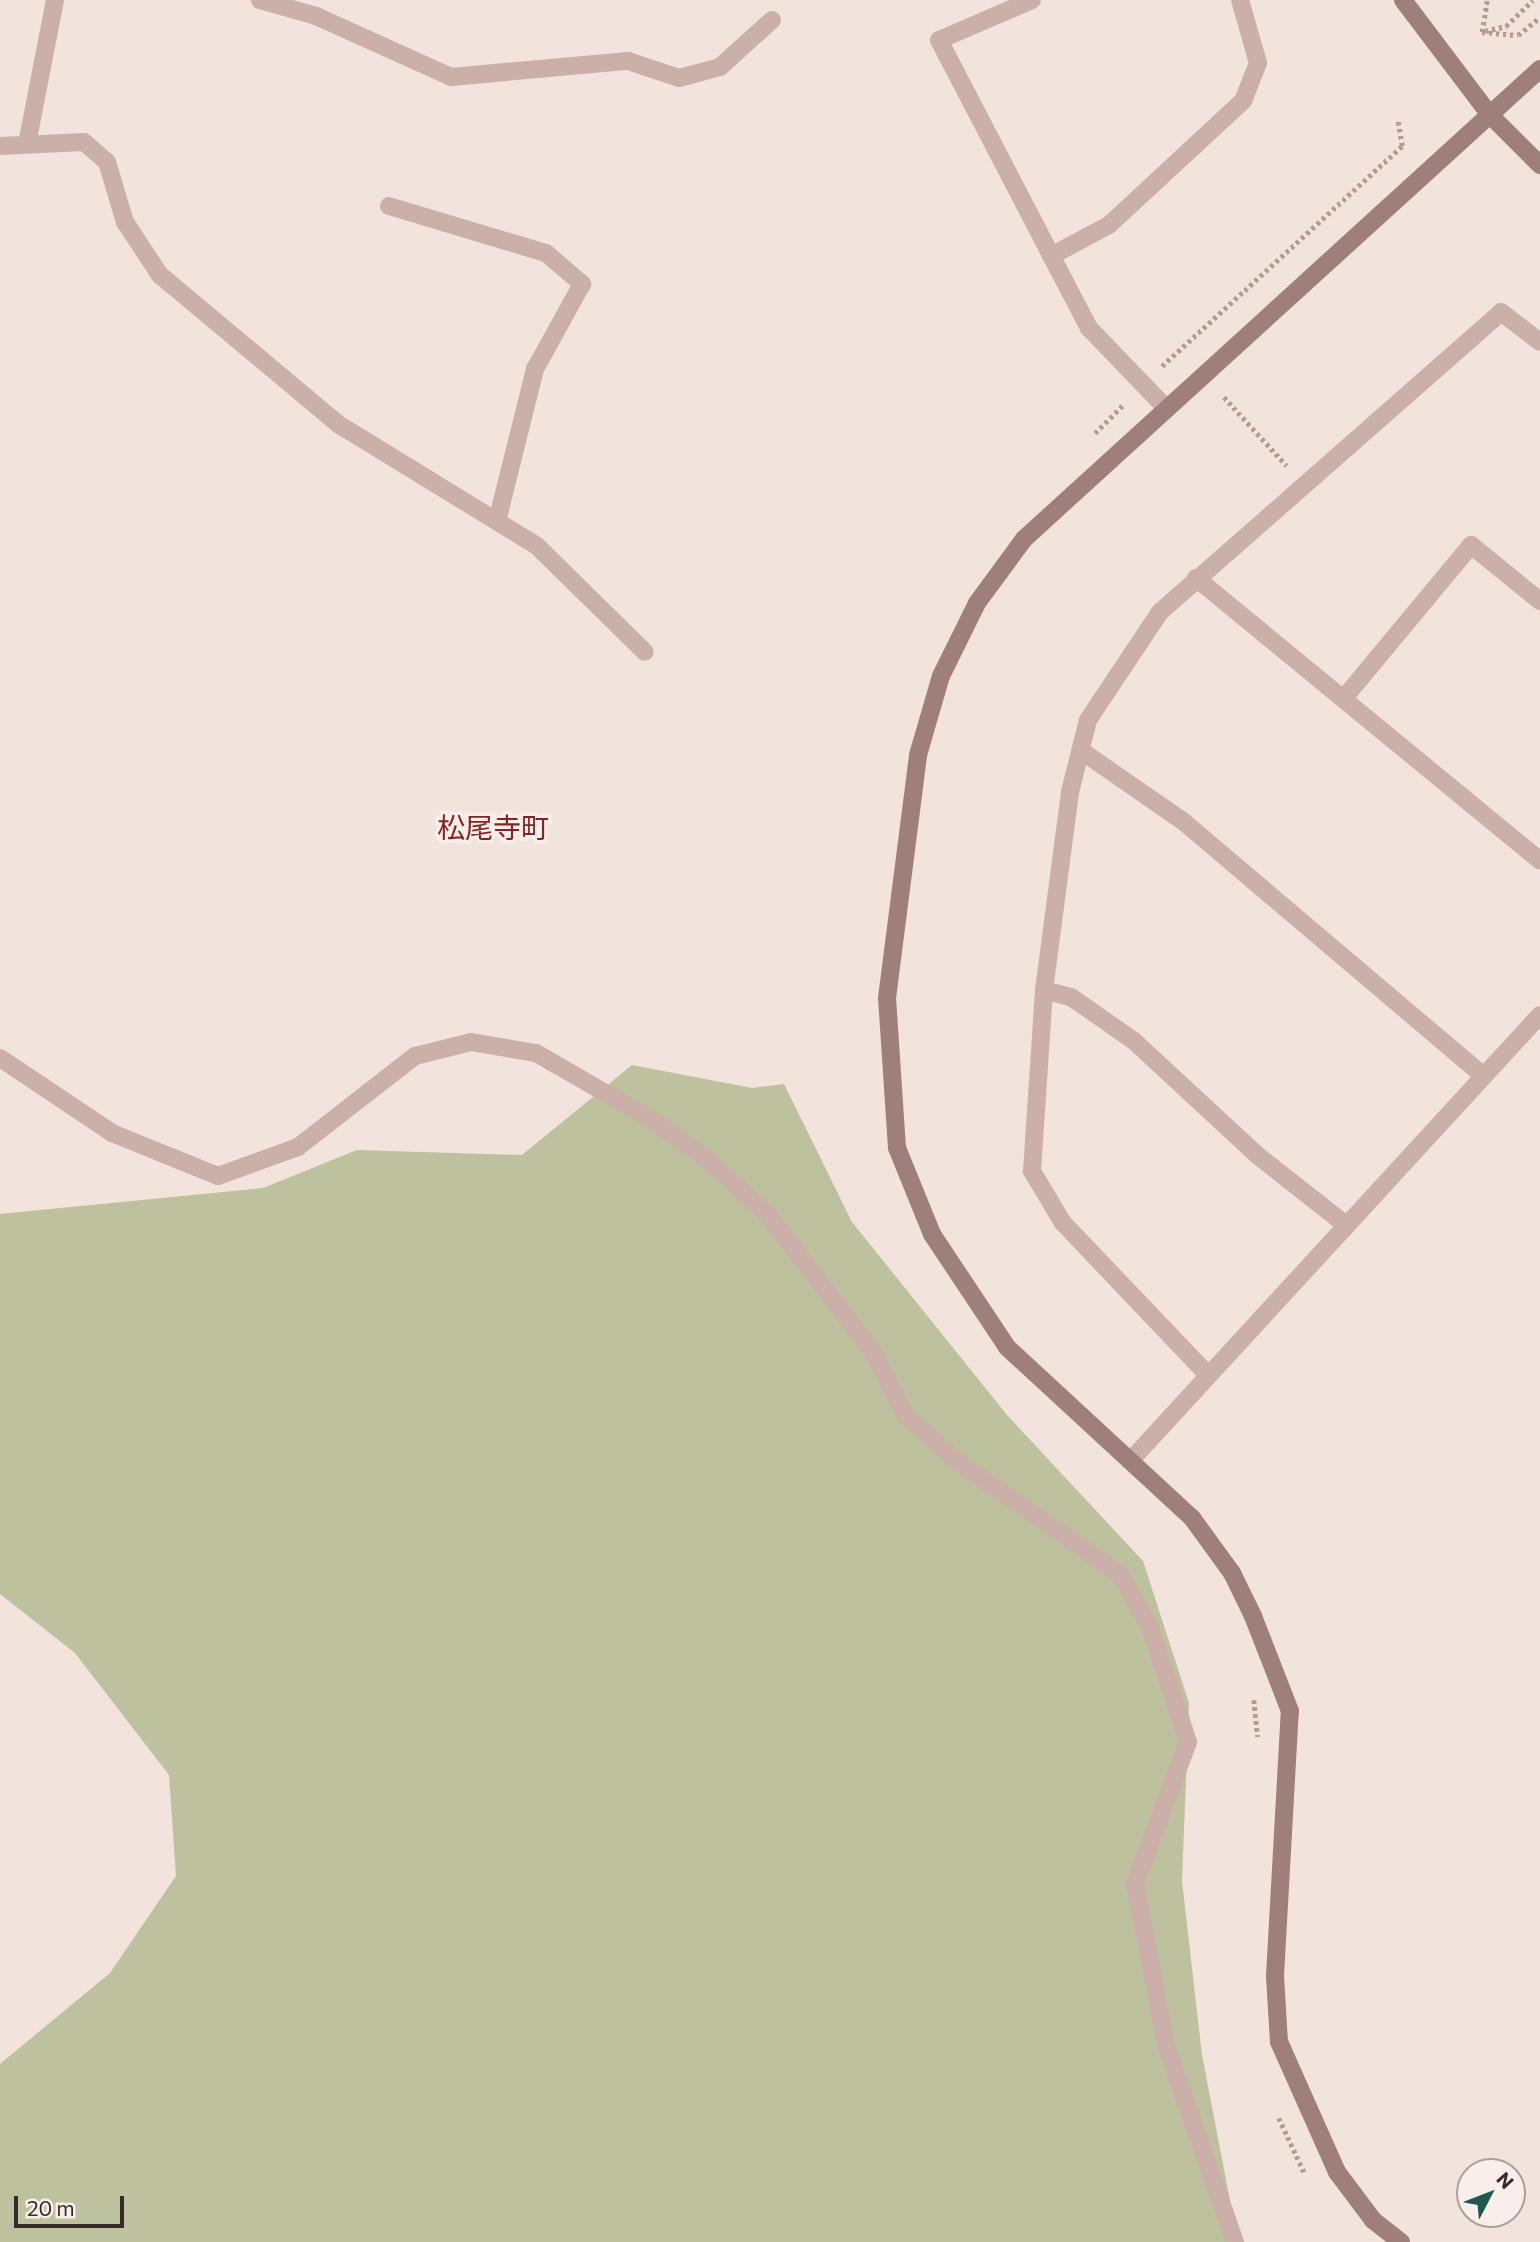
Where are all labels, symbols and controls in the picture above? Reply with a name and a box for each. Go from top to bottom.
district label: 松尾寺町 [437,810,549,844]
north arrow [1456,2158,1526,2228]
text: N [1492,2167,1519,2193]
scale bar [18,2182,128,2226]
text: 20 m [27,2195,75,2220]

